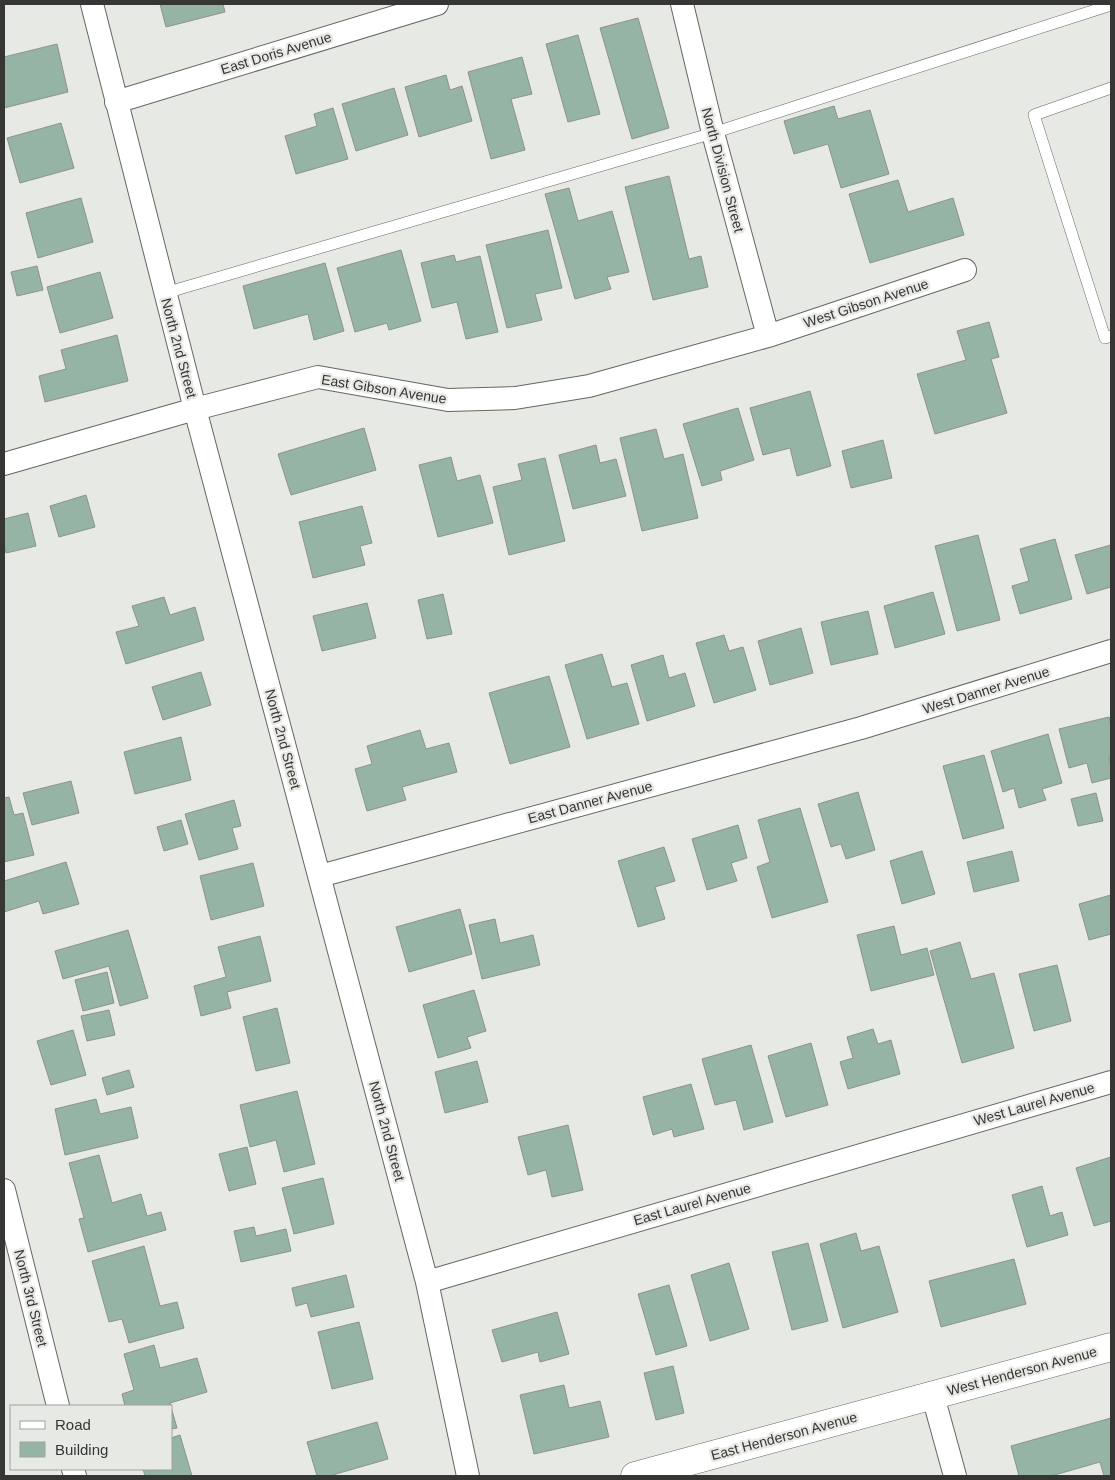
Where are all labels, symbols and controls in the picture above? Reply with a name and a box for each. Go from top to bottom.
street label: East Doris Avenue [219,28,333,77]
street label: North Division Street [699,106,747,234]
street label: West Gibson Avenue [802,275,931,331]
street label: North 2nd Street [158,296,200,400]
street label: East Gibson Avenue [320,371,448,407]
street label: West Danner Avenue [921,663,1052,717]
street label: North 2nd Street [262,687,304,791]
street label: East Danner Avenue [526,778,654,826]
street label: North 2nd Street [366,1079,408,1183]
street label: West Laurel Avenue [972,1079,1096,1129]
street label: East Laurel Avenue [632,1180,753,1228]
street label: North 3rd Street [11,1248,51,1348]
street label: West Henderson Avenue [945,1343,1099,1399]
legend [10,1405,172,1470]
street label: East Henderson Avenue [709,1409,859,1463]
text: Road [55,1416,91,1433]
text: Building [55,1441,108,1458]

